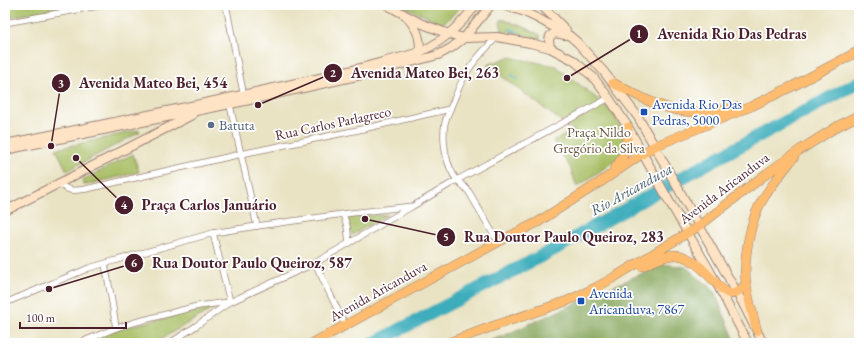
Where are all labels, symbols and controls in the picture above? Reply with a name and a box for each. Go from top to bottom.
callout: Avenida Rio Das Pedras [629,21,814,48]
text: Avenida Rio Das Pedras [656,24,807,43]
text: 1 [636,26,642,42]
callout: Avenida Mateo Bei, 263 [323,59,507,86]
text: Avenida Mateo Bei, 263 [350,63,499,82]
text: 2 [330,65,337,81]
callout: Avenida Mateo Bei, 454 [51,69,235,96]
text: Avenida Mateo Bei, 454 [78,73,228,92]
text: 3 [58,75,64,91]
place label: Avenida Rio Das Pedras, 5000 [651,95,743,129]
street label: Rua Carlos Parlagreco [273,102,393,144]
marker: Avenida Rio Das Pedras, 5000 [639,107,649,117]
place label: Batuta [219,116,255,134]
marker: Batuta [206,120,216,130]
park label: Praça Nildo Gregório da Silva [553,123,645,157]
street label: Avenida Aricanduva [674,148,773,228]
water label: Rio Aricanduva [587,159,675,219]
callout: Praça Carlos Januário [114,191,285,218]
text: Praça Carlos Januário [141,195,277,214]
text: 4 [121,197,128,213]
callout: Rua Doutor Paulo Queiroz, 283 [436,224,672,251]
text: Rua Doutor Paulo Queiroz, 283 [464,227,664,246]
text: 5 [443,229,449,245]
callout: Rua Doutor Paulo Queiroz, 587 [124,250,360,277]
text: Rua Doutor Paulo Queiroz, 587 [152,253,352,272]
text: 6 [131,255,138,271]
street label: Avenida Aricanduva [325,257,430,326]
place label: Avenida Aricanduva, 7867 [588,284,684,318]
marker: Avenida Aricanduva, 7867 [576,296,586,306]
scale bar [20,304,126,330]
text: 100 m [26,310,56,326]

